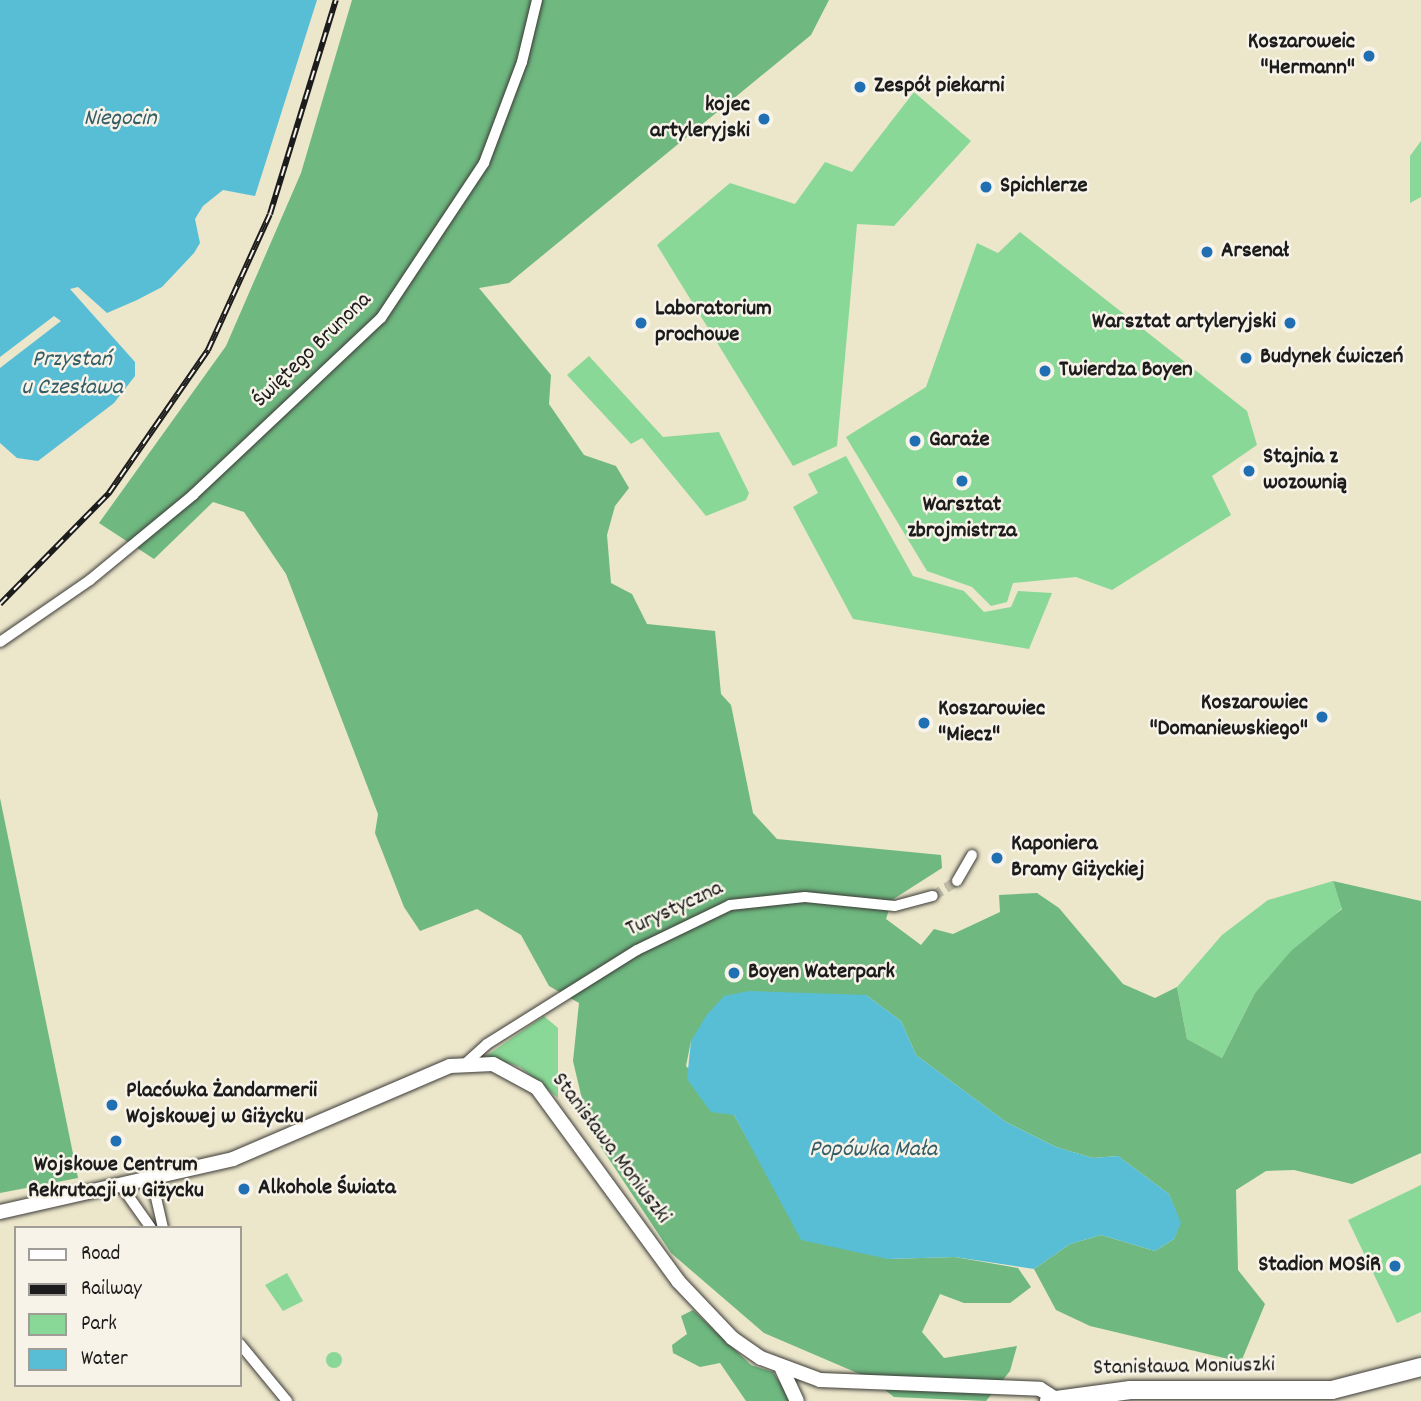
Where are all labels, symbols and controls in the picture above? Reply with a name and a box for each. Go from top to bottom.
place label: Koszaroweic "Hermann" [1248,29,1355,83]
marker: Koszaroweic "Hermann" [1361,48,1377,64]
place label: Zespół piekarni [874,73,1004,101]
marker: Zespół piekarni [852,79,868,95]
place label: kojec artyleryjski [650,92,750,146]
water label: Niegocin [83,106,157,134]
marker: kojec artyleryjski [756,111,772,127]
place label: Spichlerze [1000,173,1088,201]
marker: Spichlerze [978,179,994,195]
place label: Arsenał [1221,238,1289,266]
marker: Arsenał [1199,244,1215,260]
street label: Świętego Brunona [248,287,378,415]
place label: Laboratorium prochowe [655,296,772,350]
place label: Warsztat artyleryjski [1092,309,1276,337]
marker: Laboratorium prochowe [633,315,649,331]
marker: Warsztat artyleryjski [1282,315,1298,331]
place label: Budynek ćwiczeń [1260,344,1403,372]
water label: Przystań u Czesława [21,347,123,403]
marker: Budynek ćwiczeń [1238,350,1254,366]
place label: Twierdza Boyen [1059,357,1193,385]
marker: Twierdza Boyen [1037,363,1053,379]
place label: Garaże [929,427,990,455]
marker: Garaże [907,433,923,449]
place label: Stajnia z wozownią [1263,444,1347,498]
marker: Stajnia z wozownią [1241,463,1257,479]
marker: Warsztat zbrojmistrza [954,473,970,489]
place label: Warsztat zbrojmistrza [907,492,1017,546]
place label: Koszarowiec "Domaniewskiego" [1149,690,1308,744]
place label: Koszarowiec "Miecz" [938,696,1045,750]
marker: Koszarowiec "Domaniewskiego" [1314,709,1330,725]
marker: Koszarowiec "Miecz" [916,715,932,731]
place label: Kaponiera Bramy Giżyckiej [1011,831,1145,885]
marker: Kaponiera Bramy Giżyckiej [989,850,1005,866]
street label: Turystyczna [622,876,728,944]
place label: Boyen Waterpark [748,959,895,987]
marker: Boyen Waterpark [726,965,742,981]
street label: Stanisława Moniuszki [544,1068,676,1230]
place label: Placówka Żandarmerii Wojskowej w Giżycku [126,1078,317,1132]
marker: Placówka Żandarmerii Wojskowej w Giżycku [104,1097,120,1113]
marker: Wojskowe Centrum Rekrutacji w Giżycku [108,1133,124,1149]
water label: Popówka Mała [809,1137,937,1165]
place label: Wojskowe Centrum Rekrutacji w Giżycku [28,1152,204,1206]
place label: Alkohole Świata [258,1175,396,1203]
marker: Alkohole Świata [236,1181,252,1197]
legend [14,1226,242,1387]
text: Road [81,1240,120,1270]
place label: Stadion MOSiR [1258,1252,1381,1280]
marker: Stadion MOSiR [1387,1258,1403,1274]
text: Railway [81,1275,142,1305]
text: Park [81,1310,117,1340]
text: Water [81,1345,128,1375]
street label: Stanisława Moniuszki [1093,1353,1275,1383]

